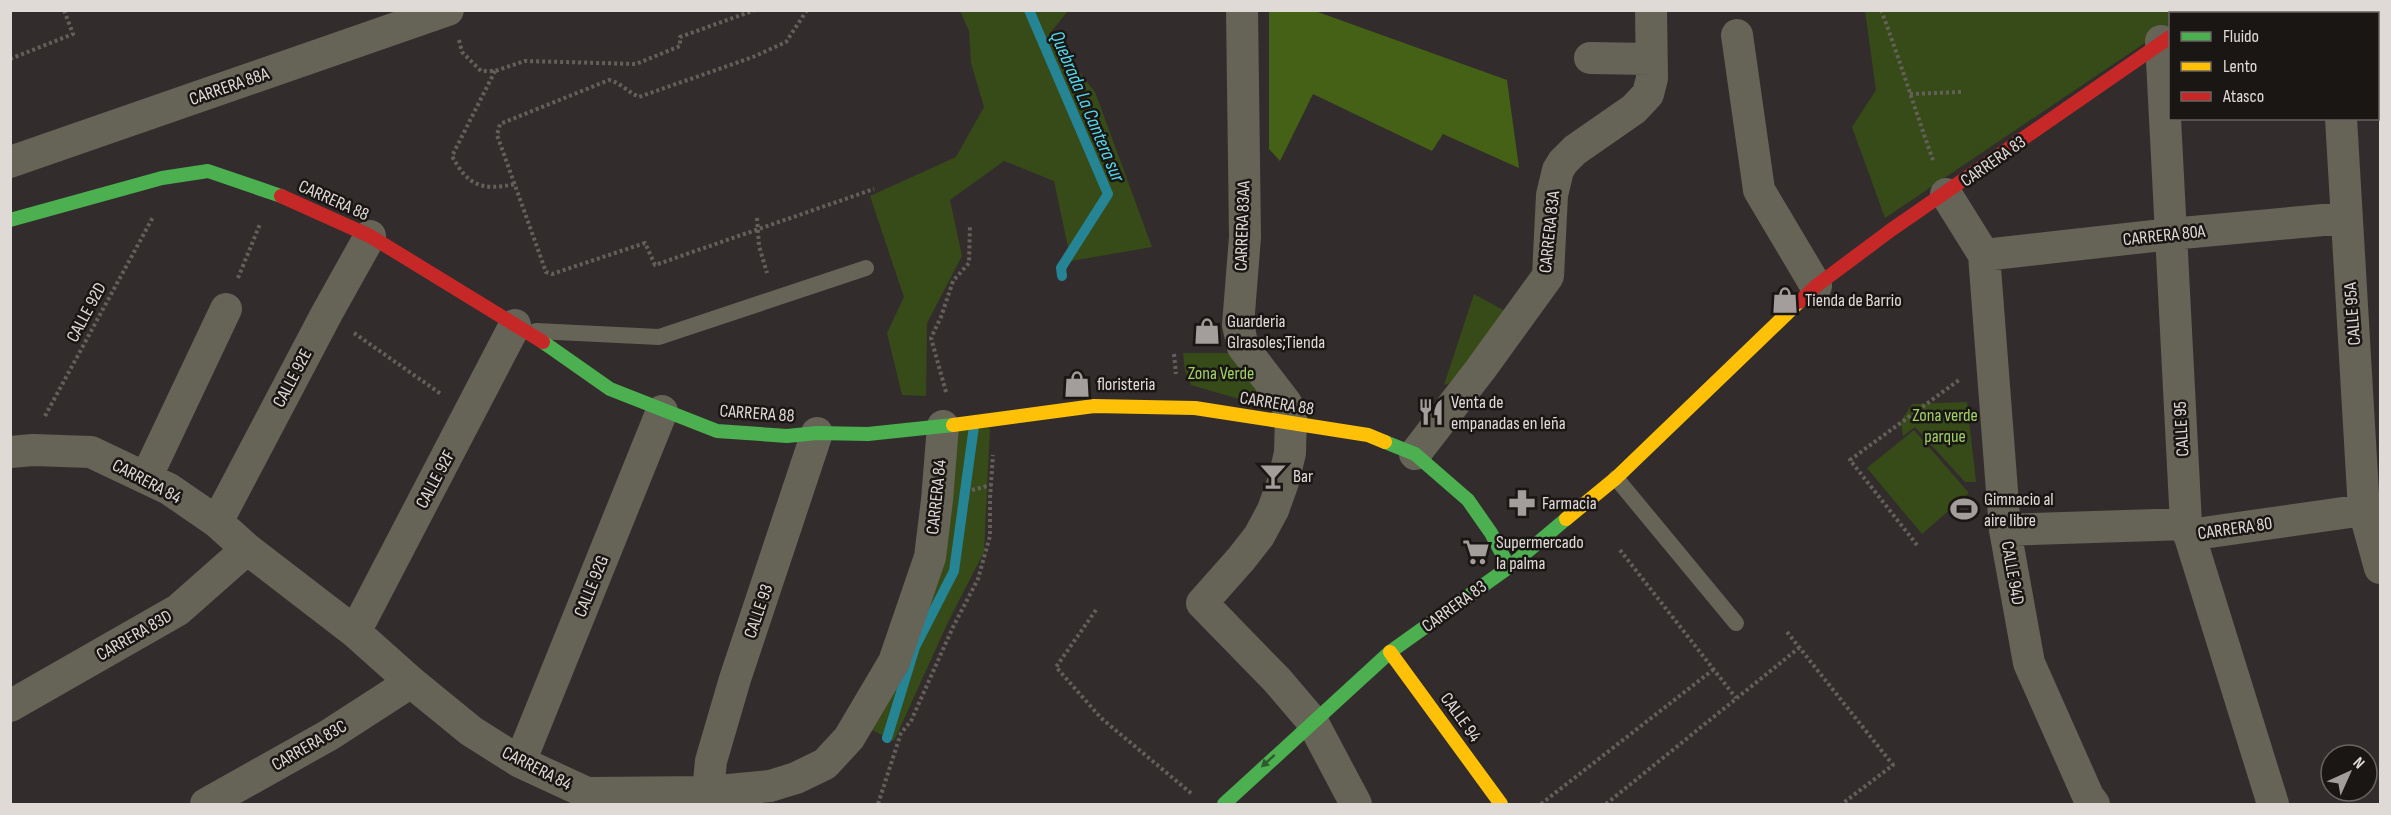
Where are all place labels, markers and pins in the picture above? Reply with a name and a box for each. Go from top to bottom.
shop icon: Tienda de Barrio [1770,285,1800,315]
place label: Tienda de Barrio [1805,290,1902,311]
place label: Guarderia GIrasoles;Tienda [1227,311,1325,353]
shop icon: Guarderia GIrasoles;Tienda [1192,316,1222,346]
shop icon: floristeria [1062,369,1092,399]
place label: floristeria [1097,374,1155,395]
place label: Venta de empanadas en leña [1451,392,1566,434]
restaurant icon: Venta de empanadas en leña [1416,397,1446,427]
bar icon: Bar [1258,461,1288,491]
place label: Bar [1293,466,1313,487]
pharmacy icon: Farmacia [1507,488,1537,518]
place label: Gimnacio al aire libre [1984,489,2054,531]
place label: Farmacia [1542,493,1597,514]
sports icon: Gimnacio al aire libre [1949,494,1979,524]
place label: Supermercado la palma [1496,532,1584,574]
supermarket icon: Supermercado la palma [1461,537,1491,567]

